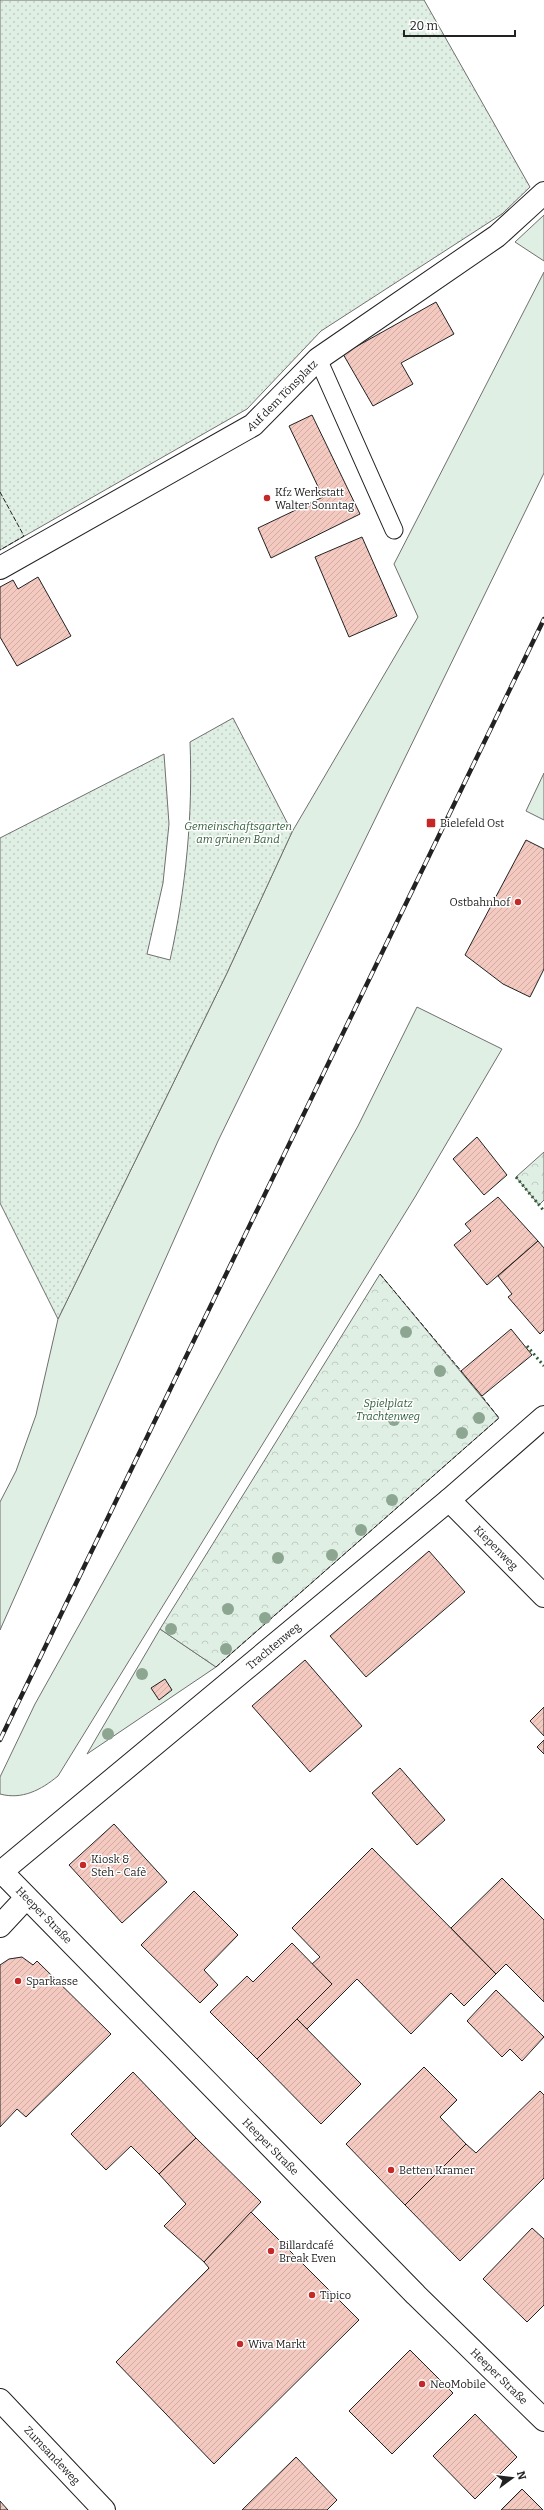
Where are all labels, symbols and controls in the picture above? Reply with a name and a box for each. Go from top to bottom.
scale bar [404,12,515,38]
text: 20 m [410,19,439,33]
street label: Auf dem Tönsplatz [245,357,320,434]
place label: Kfz Werkstatt Walter Sonntag [275,486,354,512]
marker: Kfz Werkstatt Walter Sonntag [262,493,272,503]
marker: Bielefeld Ost [425,817,437,829]
place label: Bielefeld Ost [440,817,504,830]
park label: Gemeinschaftsgarten am grünen Band [184,820,292,846]
place label: Ostbahnhof [450,896,511,909]
marker: Ostbahnhof [513,897,523,907]
park label: Spielplatz Trachtenweg [356,1397,420,1423]
street label: Kiepenweg [471,1523,520,1573]
street label: Trachtenweg [244,1620,303,1672]
place label: Kiosk & Steh - Cafè [91,1853,146,1879]
marker: Kiosk & Steh - Cafè [78,1860,88,1870]
street label: Heeper Straße [13,1884,74,1947]
place label: Sparkasse [26,1975,78,1988]
marker: Sparkasse [13,1976,23,1986]
street label: Heeper Straße [240,2116,301,2178]
place label: Betten Kramer [399,2164,475,2177]
marker: Betten Kramer [386,2165,396,2175]
place label: Billardcafé Break Even [279,2239,336,2265]
marker: Billardcafé Break Even [266,2246,276,2256]
place label: Tipico [320,2289,351,2302]
marker: Tipico [307,2290,317,2300]
place label: Wiva Markt [248,2338,306,2351]
marker: Wiva Markt [235,2339,245,2349]
street label: Heeper Straße [468,2346,530,2407]
place label: NeoMobile [430,2378,486,2391]
marker: NeoMobile [417,2379,427,2389]
street label: Zumsandeweg [21,2424,82,2487]
north arrow [492,2458,532,2498]
text: N [514,2470,529,2482]

